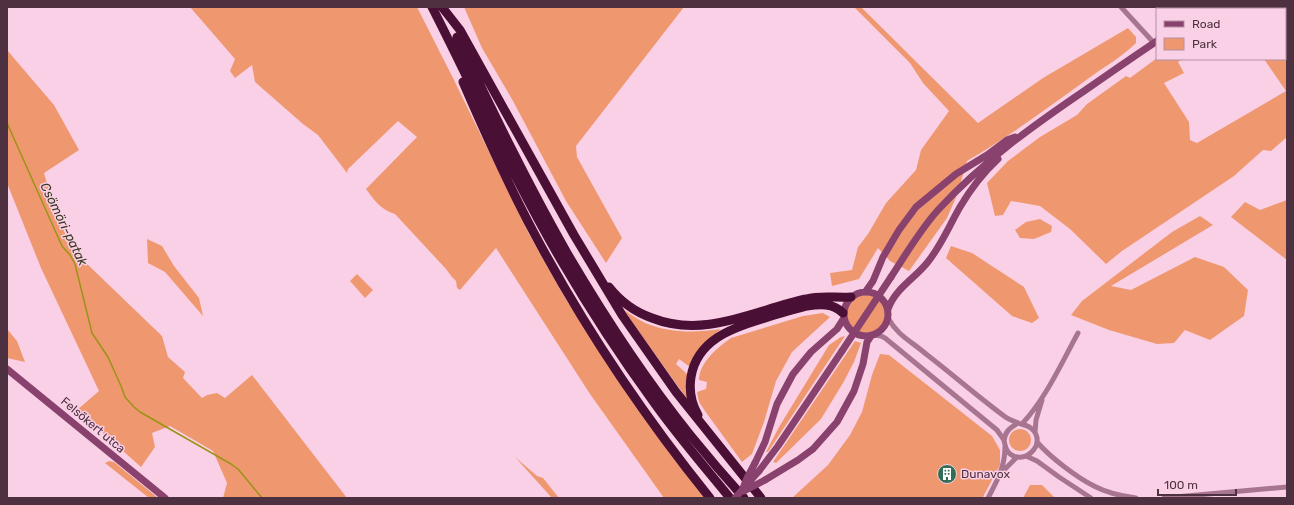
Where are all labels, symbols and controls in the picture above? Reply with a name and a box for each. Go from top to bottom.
legend [1156,8,1286,60]
text: Road [1192,17,1220,31]
text: Park [1192,37,1218,51]
water label: Csömöri-patak [37,180,91,268]
street label: Felsőkert utca [58,394,128,456]
building icon: Dunavox [936,463,958,485]
place label: Dunavox [961,467,1010,481]
scale bar [1158,471,1236,497]
text: 100 m [1164,478,1198,492]

